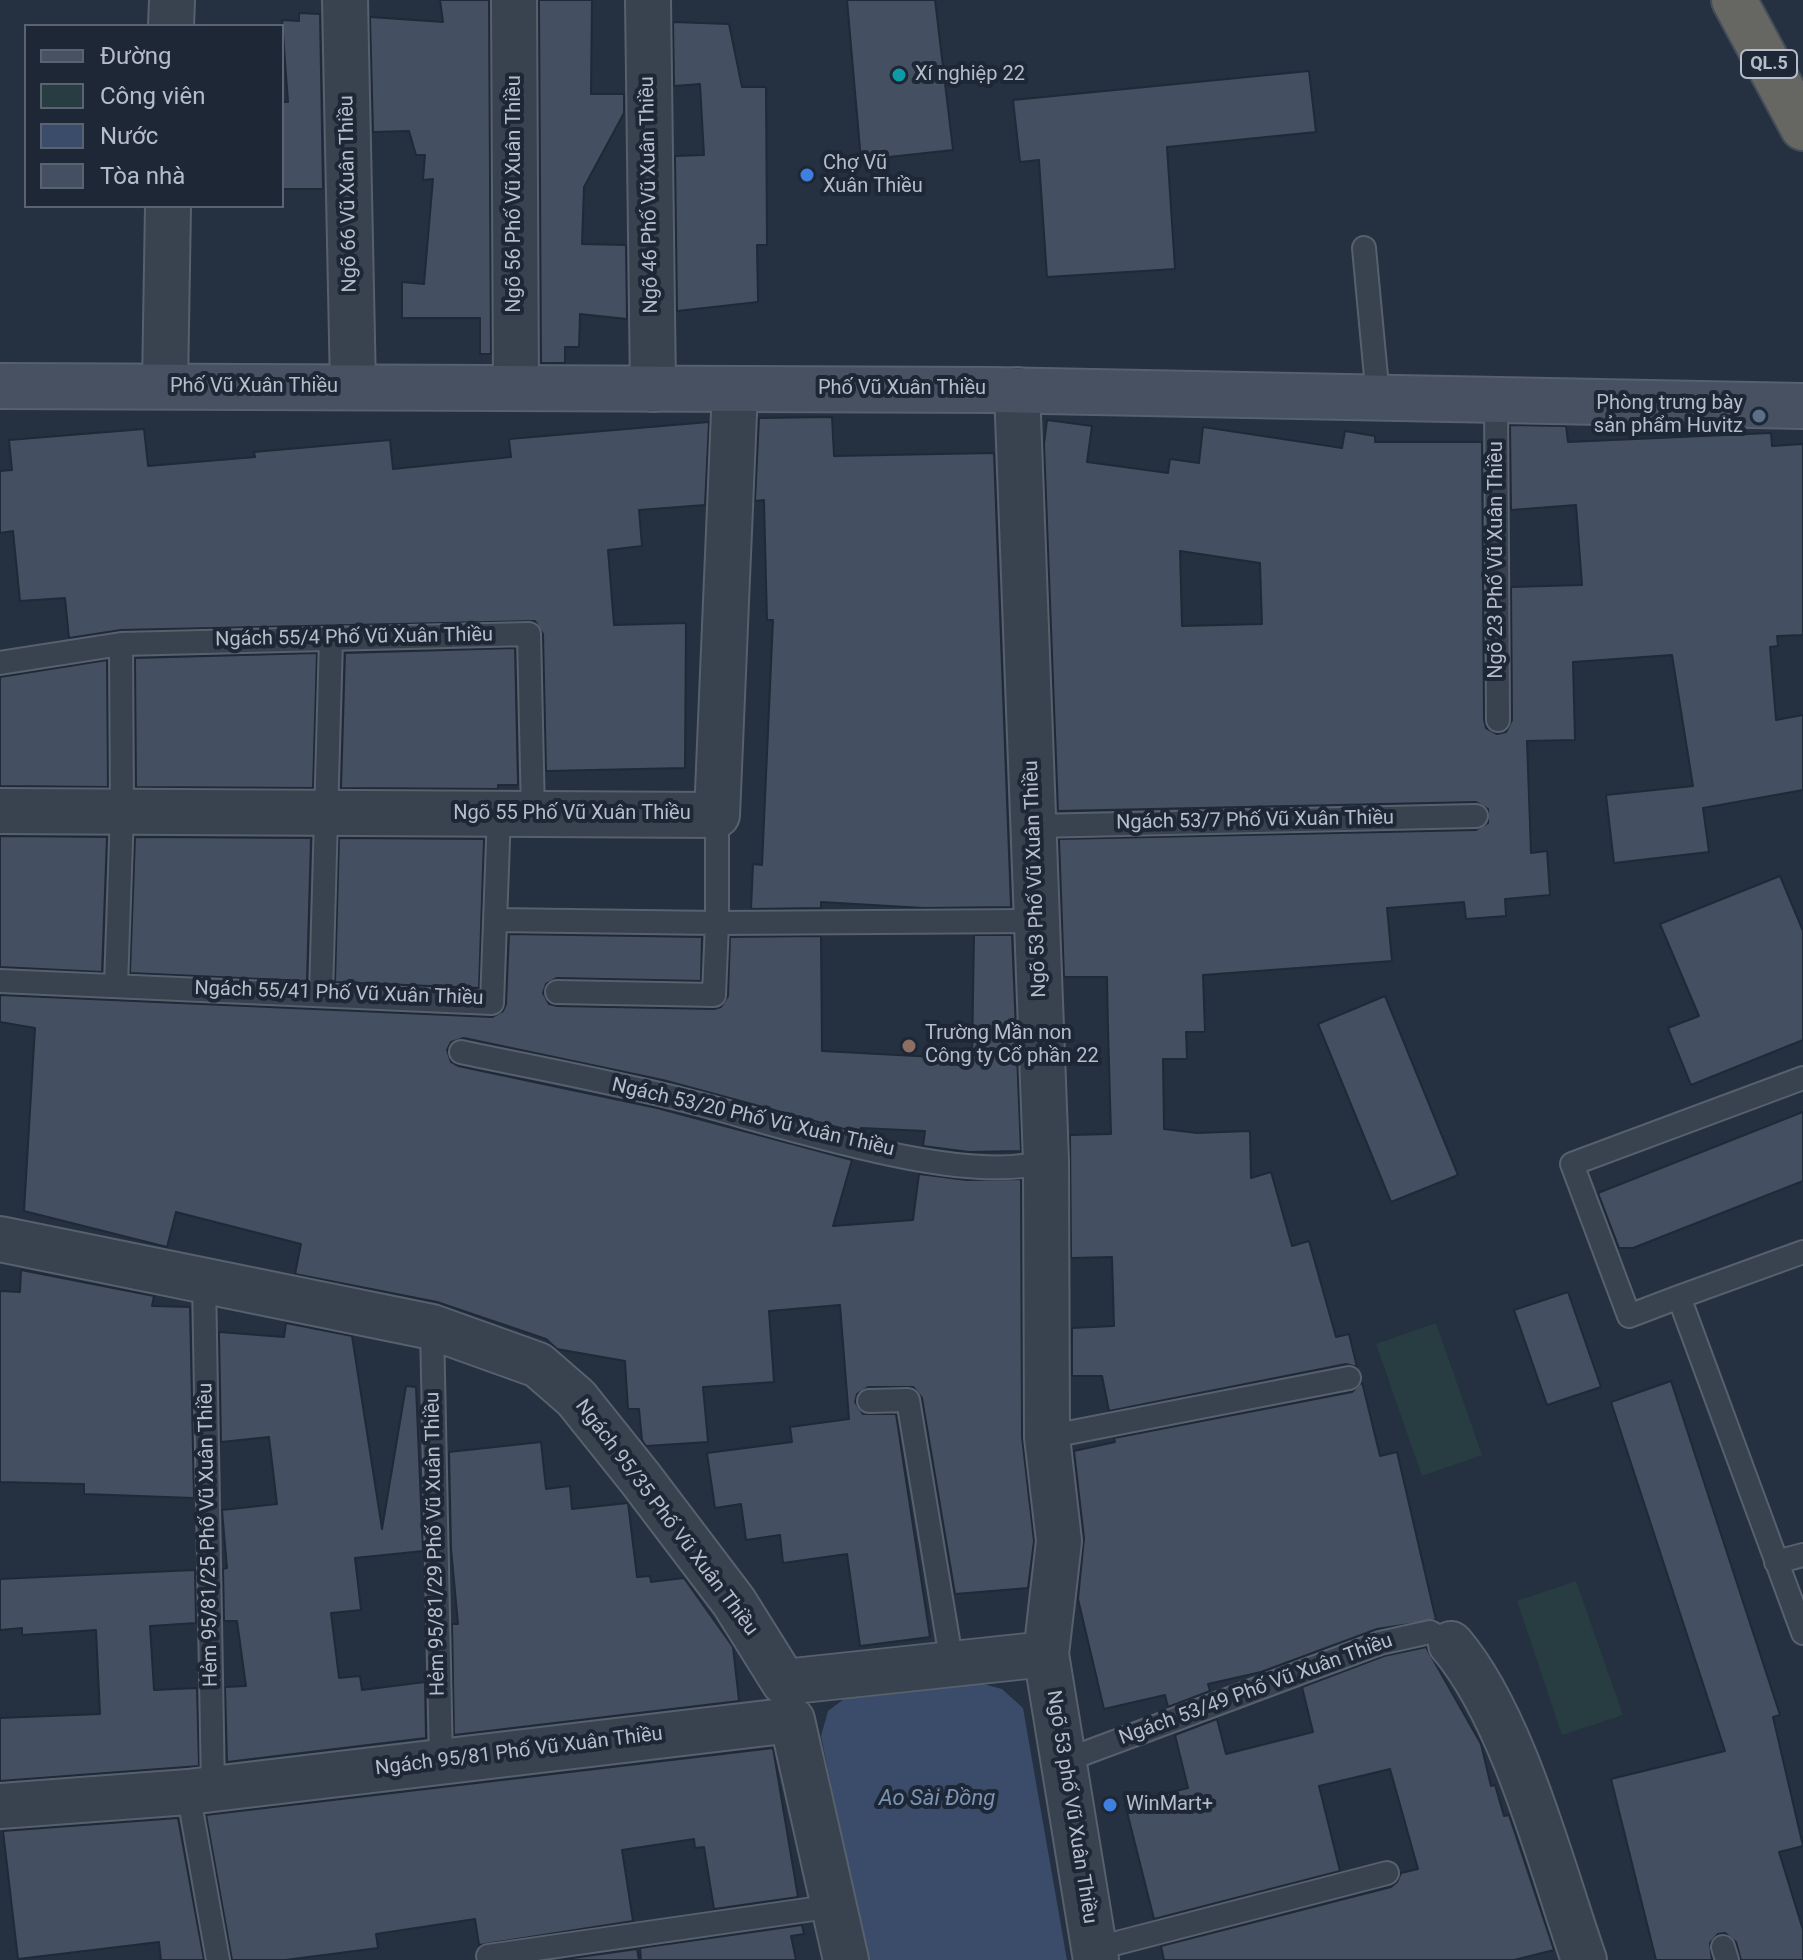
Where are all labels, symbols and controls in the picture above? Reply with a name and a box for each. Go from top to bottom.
legend [24,24,284,208]
text: Đường [100,42,171,70]
road number: QL.5 [1741,50,1797,78]
place label: Xí nghiệp 22 [915,63,1025,87]
marker: Xí nghiệp 22 [890,66,908,84]
street label: Ngõ 56 Phố Vũ Xuân Thiều [503,75,527,313]
street label: Ngõ 46 Phố Vũ Xuân Thiều [636,76,664,314]
text: Công viên [100,82,205,110]
street label: Ngõ 66 Vũ Xuân Thiều [335,95,363,293]
text: Nước [100,122,158,150]
place label: Chợ Vũ Xuân Thiều [823,152,923,199]
text: Tòa nhà [100,162,185,190]
marker: Chợ Vũ Xuân Thiều [798,166,816,184]
street label: Phố Vũ Xuân Thiều [170,375,338,399]
street label: Phố Vũ Xuân Thiều [818,377,986,401]
place label: Phòng trưng bày sản phẩm Huvitz [1594,392,1743,439]
marker: Phòng trưng bày sản phẩm Huvitz [1750,407,1768,425]
street label: Ngõ 23 Phố Vũ Xuân Thiều [1485,441,1509,679]
street label: Ngách 55/4 Phố Vũ Xuân Thiều [215,624,493,652]
street label: Ngõ 53 Phố Vũ Xuân Thiều [1020,760,1052,998]
street label: Ngõ 55 Phố Vũ Xuân Thiều [453,802,691,826]
street label: Ngách 53/7 Phố Vũ Xuân Thiều [1116,807,1394,835]
street label: Ngách 55/41 Phố Vũ Xuân Thiều [194,977,484,1011]
place label: Trường Mần non Công ty Cổ phần 22 [925,1022,1099,1069]
marker: Trường Mần non Công ty Cổ phần 22 [900,1037,918,1055]
street label: Ngách 53/20 Phố Vũ Xuân Thiều [609,1074,897,1162]
street label: Hẻm 95/81/25 Phố Vũ Xuân Thiều [194,1383,224,1687]
street label: Hẻm 95/81/29 Phố Vũ Xuân Thiều [421,1392,451,1696]
street label: Ngách 95/35 Phố Vũ Xuân Thiều [569,1395,763,1641]
street label: Ngách 53/49 Phố Vũ Xuân Thiều [1116,1629,1396,1751]
street label: Ngõ 53 phố Vũ Xuân Thiều [1041,1689,1101,1925]
street label: Ngách 95/81 Phố Vũ Xuân Thiều [374,1722,664,1782]
water label: Ao Sài Đồng [879,1786,995,1812]
place label: WinMart+ [1126,1793,1213,1817]
marker: WinMart+ [1101,1796,1119,1814]

